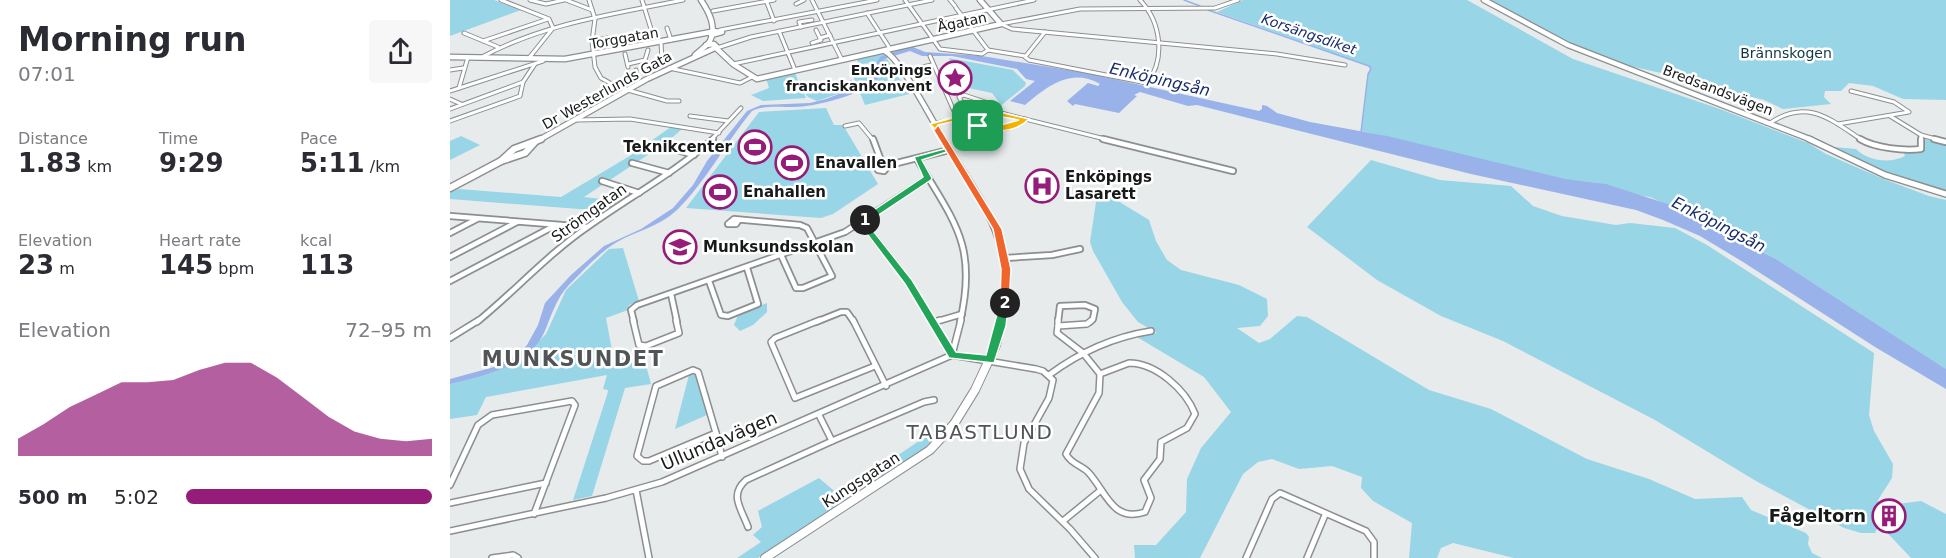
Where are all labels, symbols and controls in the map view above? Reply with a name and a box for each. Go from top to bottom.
street label: Ågatan [936,9,988,35]
water label: Korsängsdiket [1260,10,1359,58]
text: Morning run [18,20,246,59]
button: share [369,20,432,83]
street label: Torggatan [587,24,660,52]
park label: Brännskogen [1740,45,1832,61]
street label: Dr Westerlunds Gata [539,48,675,132]
water label: Enköpingsån [1108,59,1212,100]
place icon: Enköpings franciskankonvent [937,60,973,96]
text: 07:01 [18,62,76,86]
place label: Enköpings franciskankonvent [786,62,932,94]
street label: Bredsandsvägen [1661,62,1775,118]
pin [952,100,1003,151]
icon: arrive [961,109,994,142]
text: Distance [18,129,88,148]
text: Time [159,129,198,148]
text: Pace [300,129,337,148]
sports icon: Teknikcenter [737,129,773,165]
place label: Teknikcenter [623,138,733,156]
sports icon: Enavallen [774,145,810,181]
text: 1.83 [18,148,82,178]
text: 9:29 [159,148,224,178]
text: 5:11 [300,148,365,178]
place label: Enavallen [815,154,897,172]
text: km [82,157,112,176]
text: /km [365,157,400,176]
hospital icon: Enköpings Lasarett [1024,168,1060,204]
place label: Enköpings Lasarett [1065,168,1152,203]
sports icon: Enahallen [702,174,738,210]
street label: Strömgatan [548,180,630,246]
place label: Enahallen [743,183,826,201]
water label: Enköpingsån [1669,193,1769,256]
pin: 1 [850,205,880,235]
text: 1 [859,210,871,229]
school or university icon: Munksundsskolan [662,229,698,265]
text: Elevation [18,231,92,250]
text: Heart rate [159,231,241,250]
text: kcal [300,231,332,250]
place label: Munksundsskolan [703,238,854,256]
text: 23 [18,250,54,280]
text: 145 [159,250,213,280]
text: 113 [300,250,354,280]
text: m [54,259,75,278]
text: bpm [213,259,254,278]
pin: 2 [990,288,1020,318]
text: 2 [999,293,1011,312]
text: Elevation [18,318,111,342]
text: 72–95 m [345,318,432,342]
district label: MUNKSUNDET [482,347,664,371]
street label: Ullundavägen [658,407,780,474]
district label: TABASTLUND [906,420,1053,444]
street label: Kungsgatan [819,448,903,512]
text: 500 m [18,485,88,509]
text: 5:02 [114,485,159,509]
building icon: Fågeltorn [1871,498,1907,534]
place label: Fågeltorn [1769,505,1866,526]

